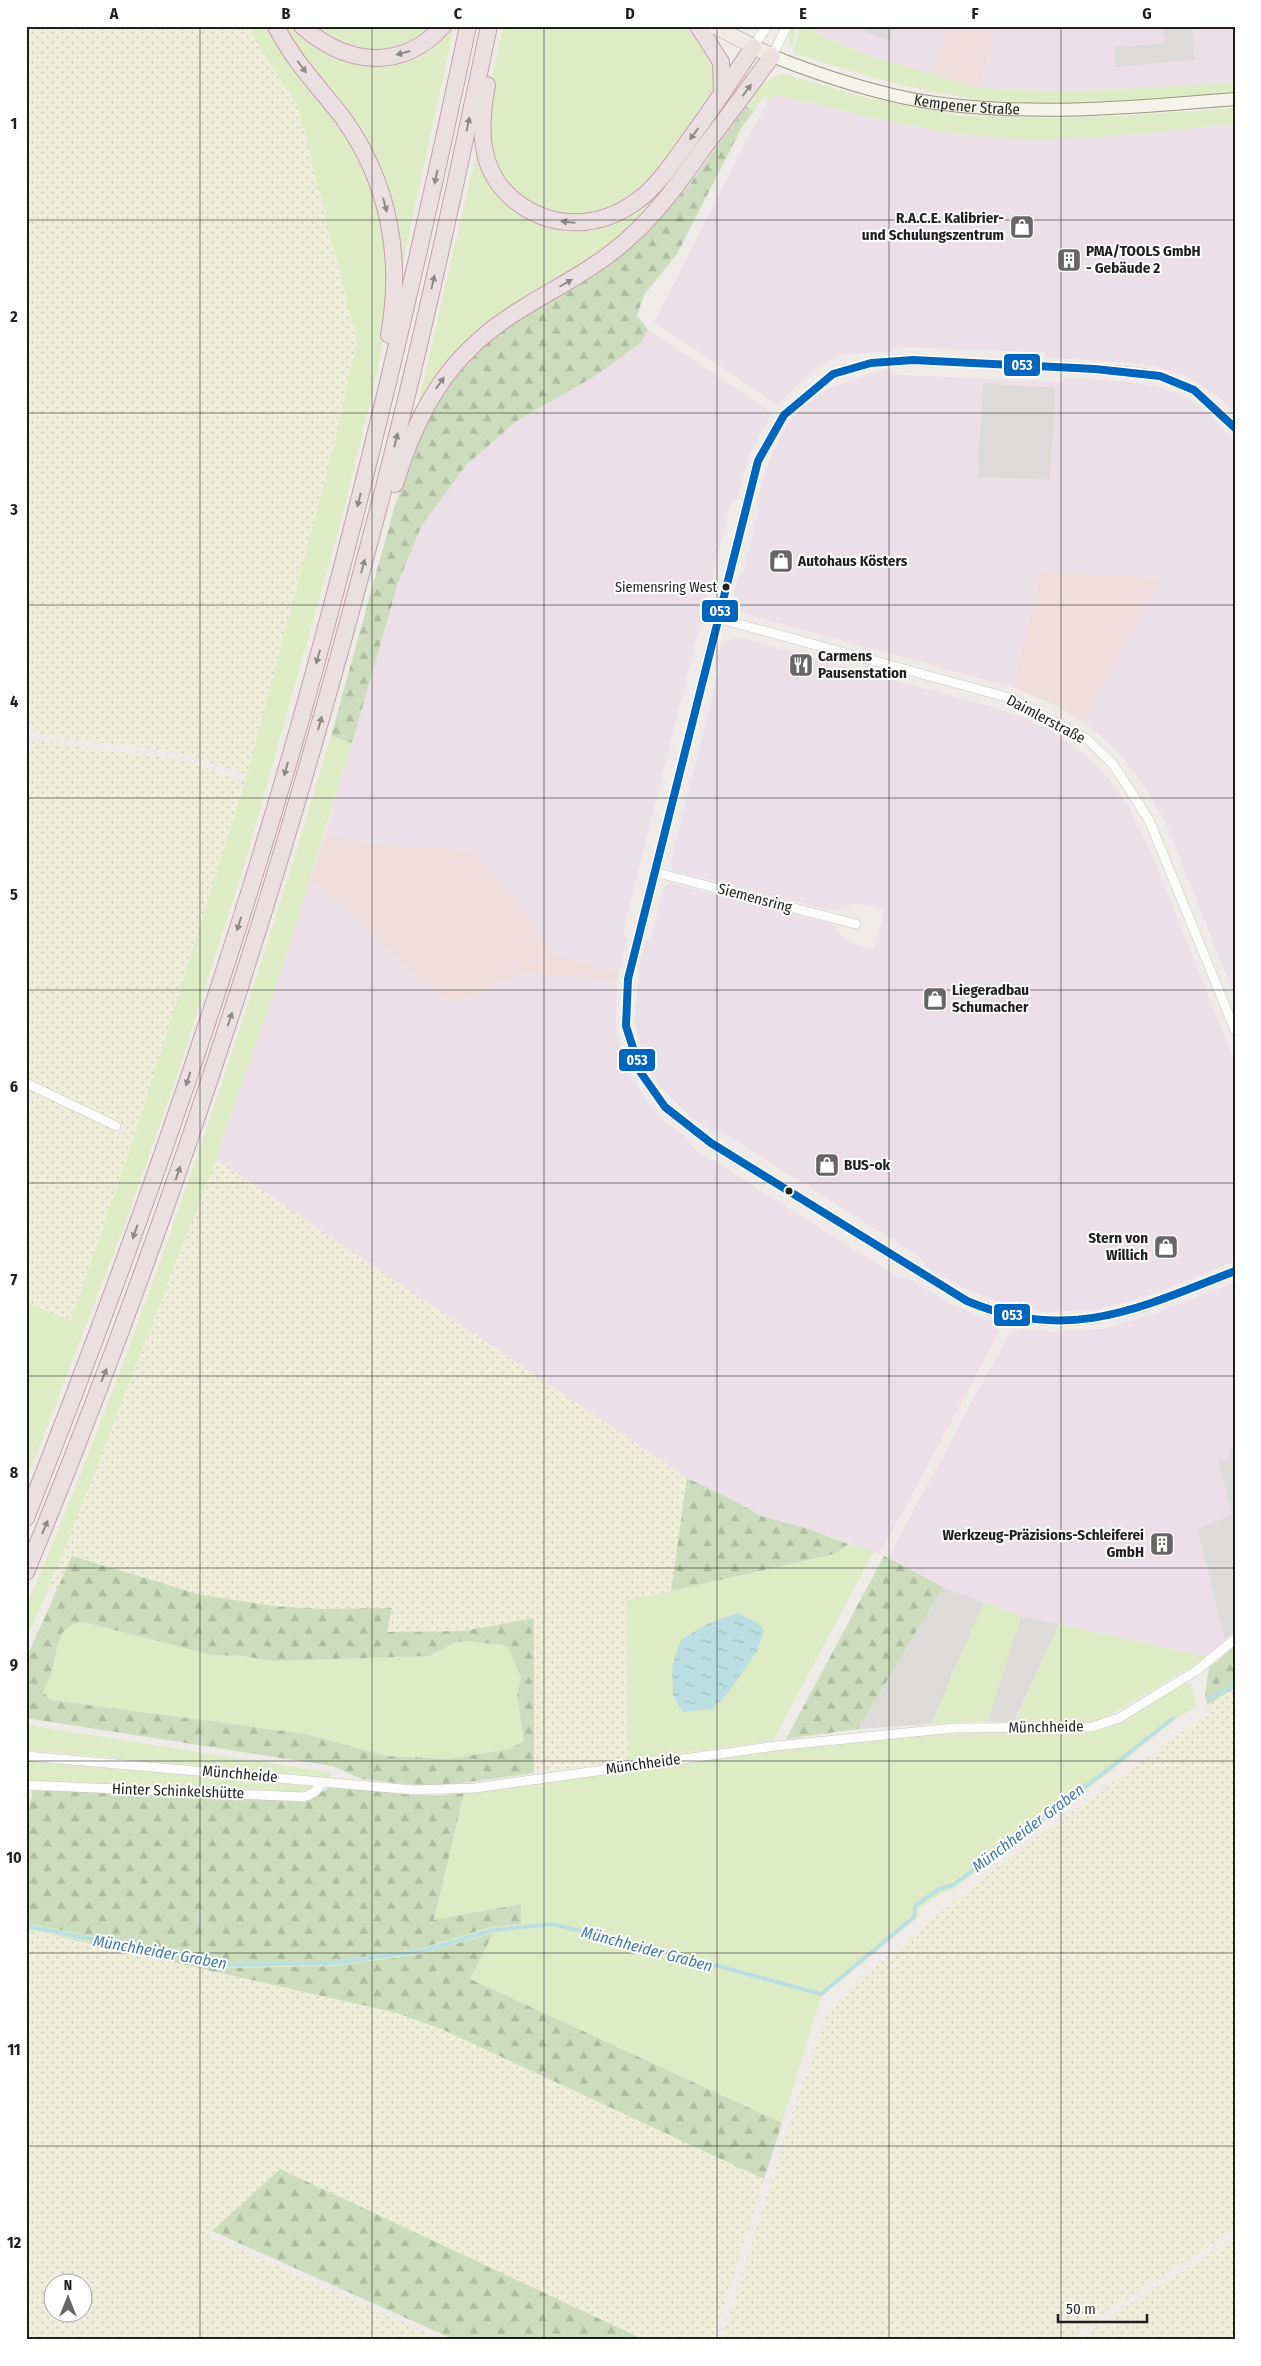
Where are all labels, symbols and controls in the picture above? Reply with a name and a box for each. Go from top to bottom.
text: A [109,4,119,23]
text: B [282,4,291,23]
text: C [454,4,463,23]
text: D [625,4,635,23]
text: E [799,4,807,23]
text: F [971,4,979,23]
text: G [1142,4,1152,23]
one-way arrow [396,49,411,57]
one-way arrow [297,60,307,74]
one-way arrow [741,84,752,97]
street label: Kempener Straße [913,91,1020,119]
text: 1 [11,114,17,133]
one-way arrow [464,116,472,131]
one-way arrow [689,127,699,141]
one-way arrow [431,169,439,185]
one-way arrow [381,198,389,213]
place label: R.A.C.E. Kalibrier- und Schulungszentrum [862,209,1004,244]
shop icon: R.A.C.E. Kalibrier- und Schulungszentrum [1009,214,1035,240]
one-way arrow [559,218,575,226]
place label: PMA/TOOLS GmbH - Gebäude 2 [1086,242,1201,277]
building icon: PMA/TOOLS GmbH - Gebäude 2 [1056,247,1082,273]
one-way arrow [429,275,437,290]
one-way arrow [560,279,573,288]
text: 2 [9,307,18,326]
line badge: 053 [1003,353,1041,377]
text: 053 [1011,357,1033,374]
one-way arrow [435,376,445,390]
one-way arrow [392,433,400,448]
one-way arrow [355,492,363,507]
text: 3 [9,500,18,519]
shop icon: Autohaus Kösters [768,548,794,574]
place label: Autohaus Kösters [797,552,908,570]
one-way arrow [360,558,368,573]
place label: Siemensring West [615,579,717,596]
marker: Siemensring West [721,582,731,592]
line badge: 053 [701,599,739,623]
text: 053 [709,603,731,620]
place label: Carmens Pausenstation [818,647,907,682]
one-way arrow [313,649,321,664]
restaurant icon: Carmens Pausenstation [788,652,814,678]
street label: Daimlerstraße [1004,691,1088,747]
text: 4 [10,692,18,711]
one-way arrow [317,715,325,730]
one-way arrow [281,761,289,776]
street label: Siemensring [716,879,794,917]
text: 5 [10,885,18,904]
one-way arrow [234,917,242,932]
place label: Liegeradbau Schumacher [952,981,1029,1016]
shop icon: Liegeradbau Schumacher [922,986,948,1012]
one-way arrow [226,1012,234,1027]
line badge: 053 [618,1048,656,1072]
text: 053 [626,1052,648,1069]
one-way arrow [184,1071,192,1086]
text: 6 [10,1077,18,1096]
shop icon: BUS-ok [814,1152,840,1178]
place label: BUS-ok [844,1156,891,1174]
one-way arrow [174,1166,182,1181]
unlabelled marker [784,1186,794,1196]
one-way arrow [131,1225,139,1240]
place label: Stern von Willich [1088,1229,1148,1264]
shop icon: Stern von Willich [1153,1234,1179,1260]
text: 7 [11,1270,18,1289]
line badge: 053 [993,1303,1031,1327]
text: 053 [1001,1307,1023,1324]
one-way arrow [101,1368,108,1383]
text: 8 [10,1463,19,1482]
one-way arrow [41,1520,49,1534]
place label: Werkzeug-Präzisions-Schleiferei GmbH [942,1526,1144,1561]
building icon: Werkzeug-Präzisions-Schleiferei GmbH [1149,1531,1175,1557]
text: 9 [10,1655,18,1674]
street label: Münchheide [1008,1717,1084,1737]
street label: Münchheide [604,1750,682,1778]
street label: Münchheide [202,1762,278,1786]
street label: Hinter Schinkelshütte [111,1780,245,1802]
water label: Münchheider Graben [968,1780,1088,1876]
text: 10 [6,1848,22,1867]
water label: Münchheider Graben [579,1922,715,1976]
water label: Münchheider Graben [92,1931,228,1973]
text: 11 [7,2040,21,2059]
text: 12 [7,2233,22,2252]
north arrow [42,2274,92,2324]
text: N [64,2277,72,2294]
scale bar [1058,2291,1147,2323]
text: 50 m [1066,2300,1096,2318]

